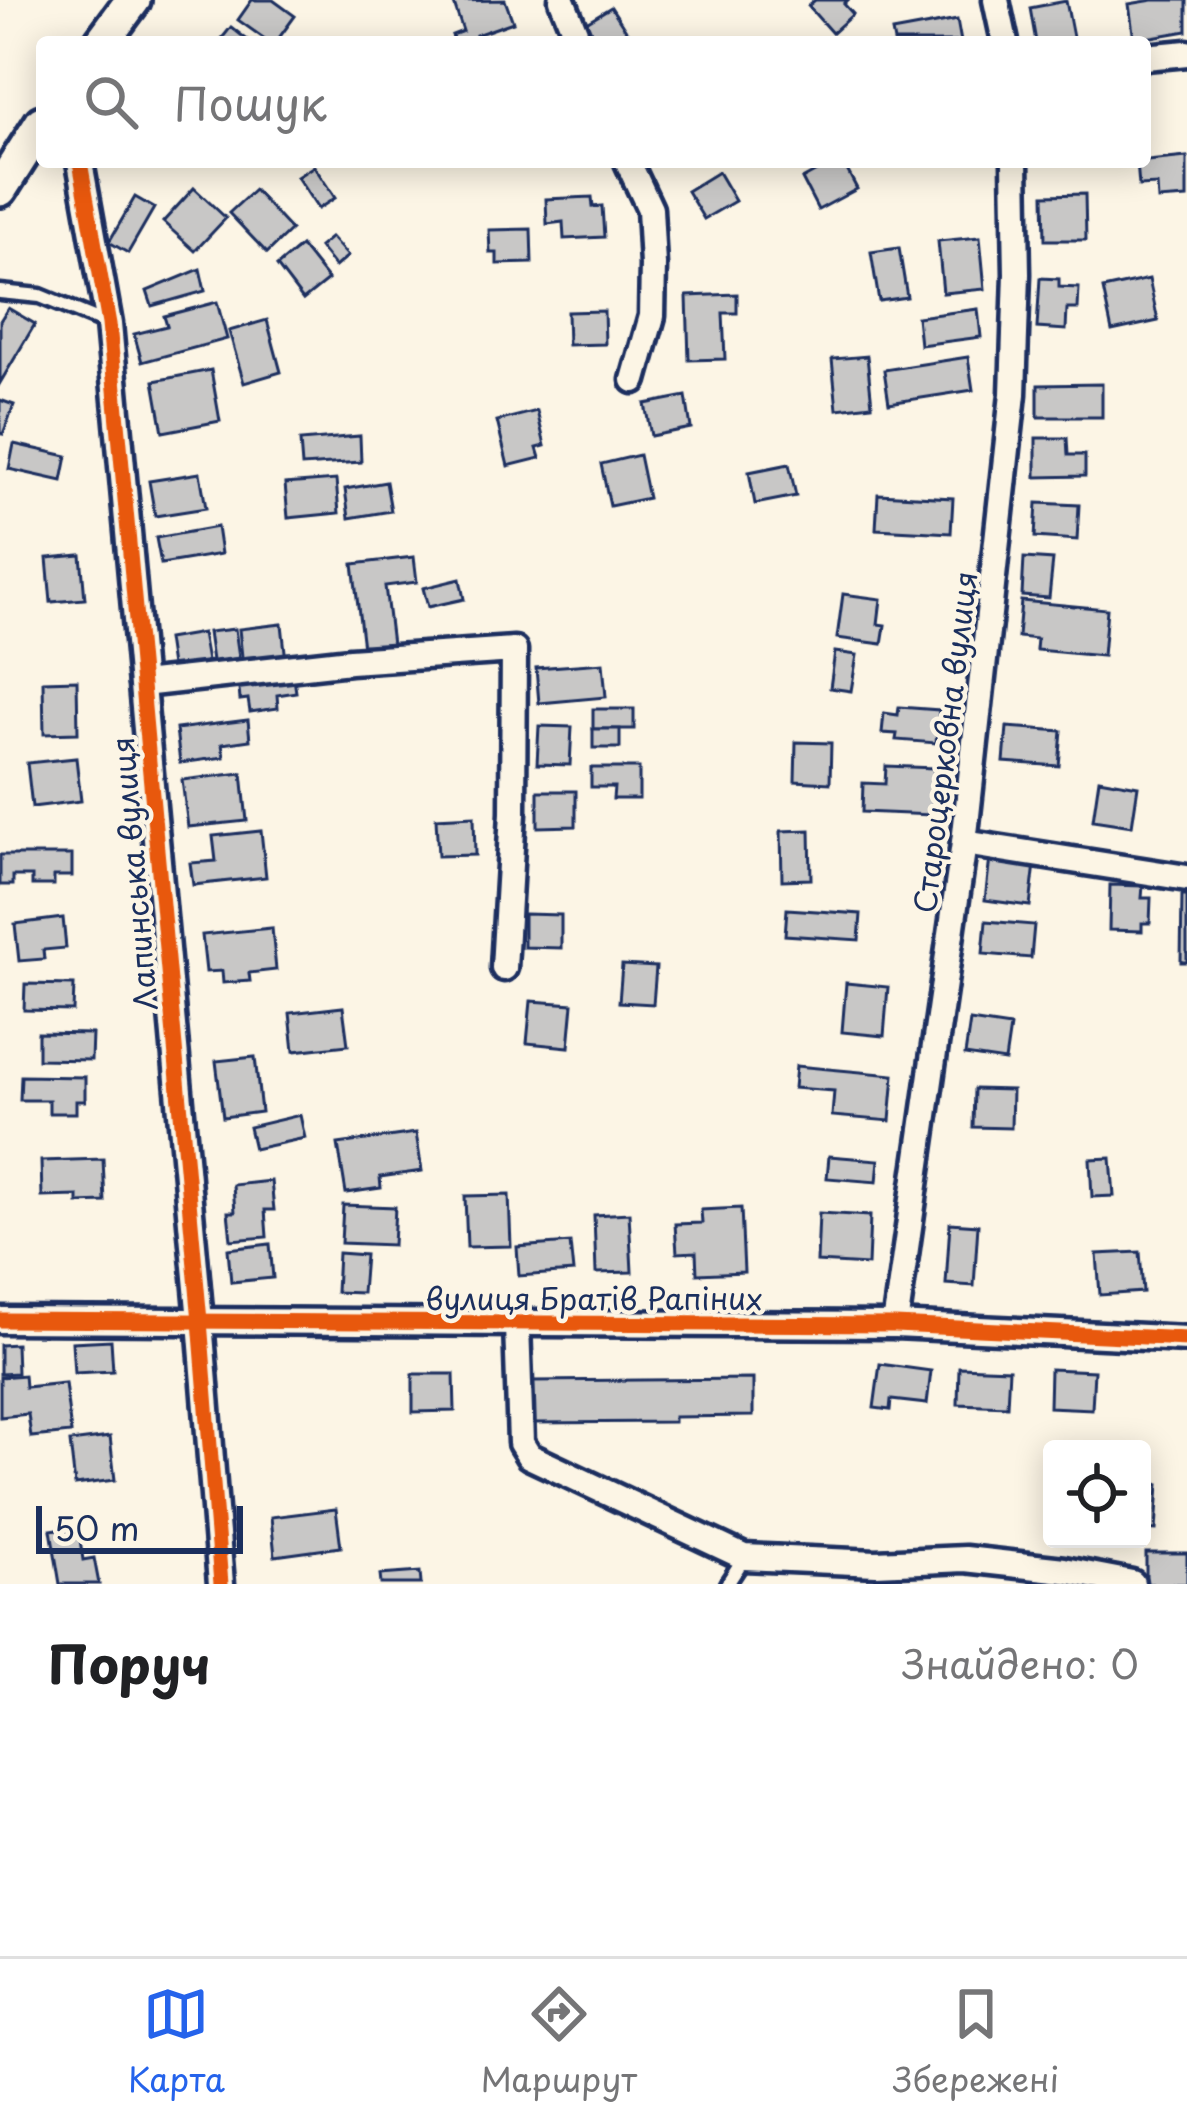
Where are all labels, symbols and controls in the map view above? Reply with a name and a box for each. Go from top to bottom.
search box [36,36,1151,168]
text: Пошук [174,68,327,136]
icon: search [78,69,144,135]
street label: Староцерковна вулиця [901,569,987,915]
street label: Лапинська вулиця [99,735,167,1013]
street label: вулиця Братів Рапіних [425,1275,763,1320]
map controls [1043,1440,1151,1548]
button: locate [1043,1440,1151,1548]
scale bar [36,1500,243,1553]
text: 50 m [54,1502,140,1552]
text: Поруч [48,1624,210,1701]
text: Знайдено: 0 [902,1633,1139,1692]
tab: Карта [128,1981,225,2103]
tab: Маршрут [481,1981,637,2103]
tab: Збережені [893,1981,1059,2103]

